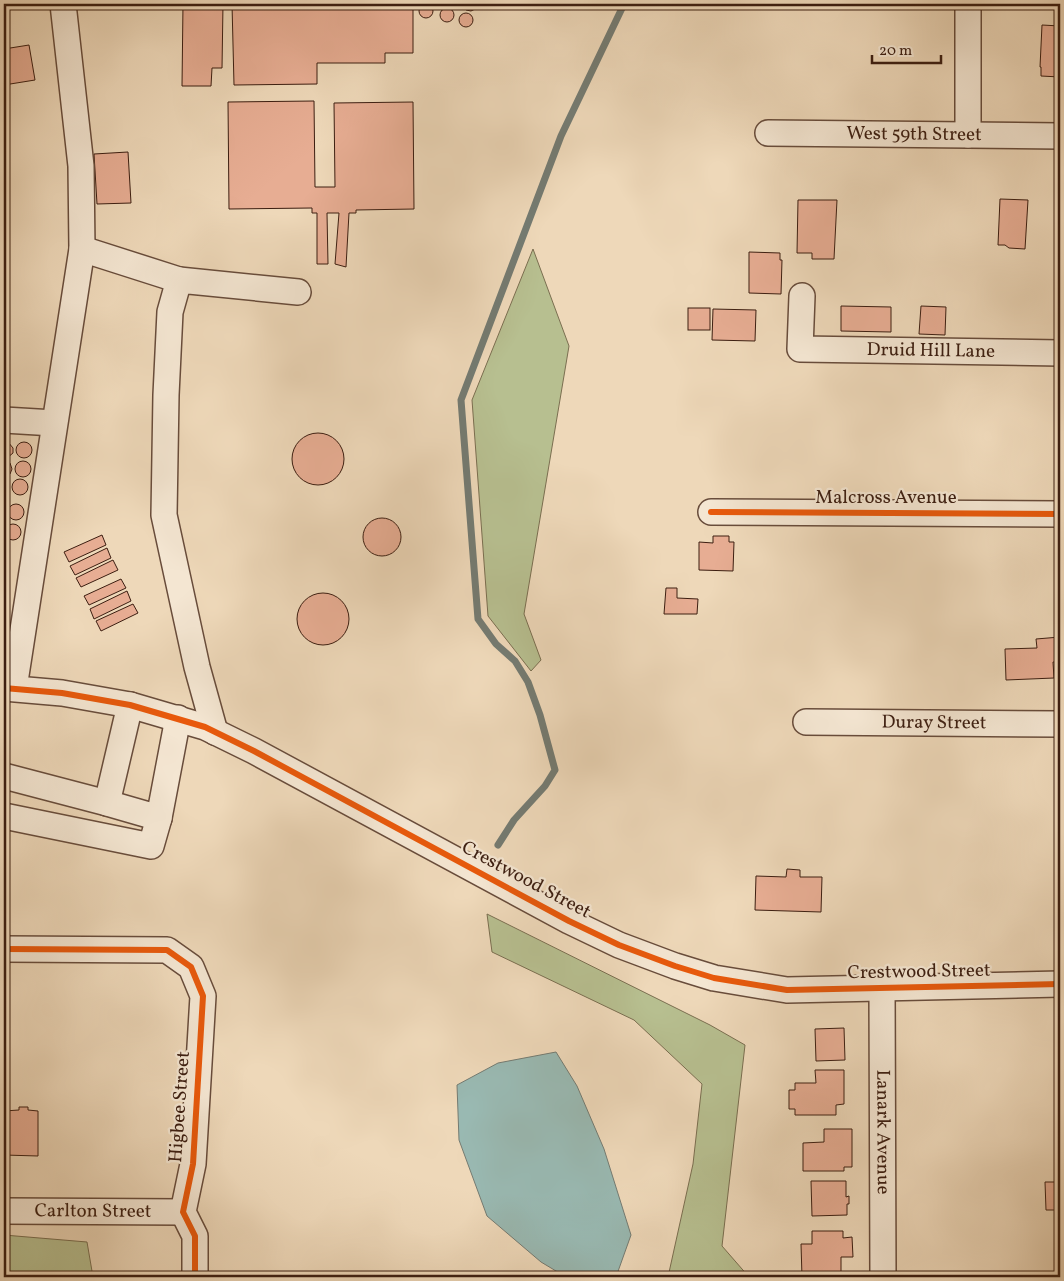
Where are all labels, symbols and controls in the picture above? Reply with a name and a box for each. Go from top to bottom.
scale bar [872,32,940,64]
text: 20 m [879,41,912,62]
street label: West 59th Street [846,121,982,148]
street label: Druid Hill Lane [866,337,995,365]
street label: Malcross Avenue [815,485,957,511]
street label: Duray Street [881,710,987,736]
street label: Crestwood Street [457,835,596,925]
street label: Crestwood Street [847,958,991,986]
street label: Higbee Street [163,1050,197,1164]
street label: Lanark Avenue [869,1069,896,1195]
street label: Carlton Street [34,1198,152,1225]

